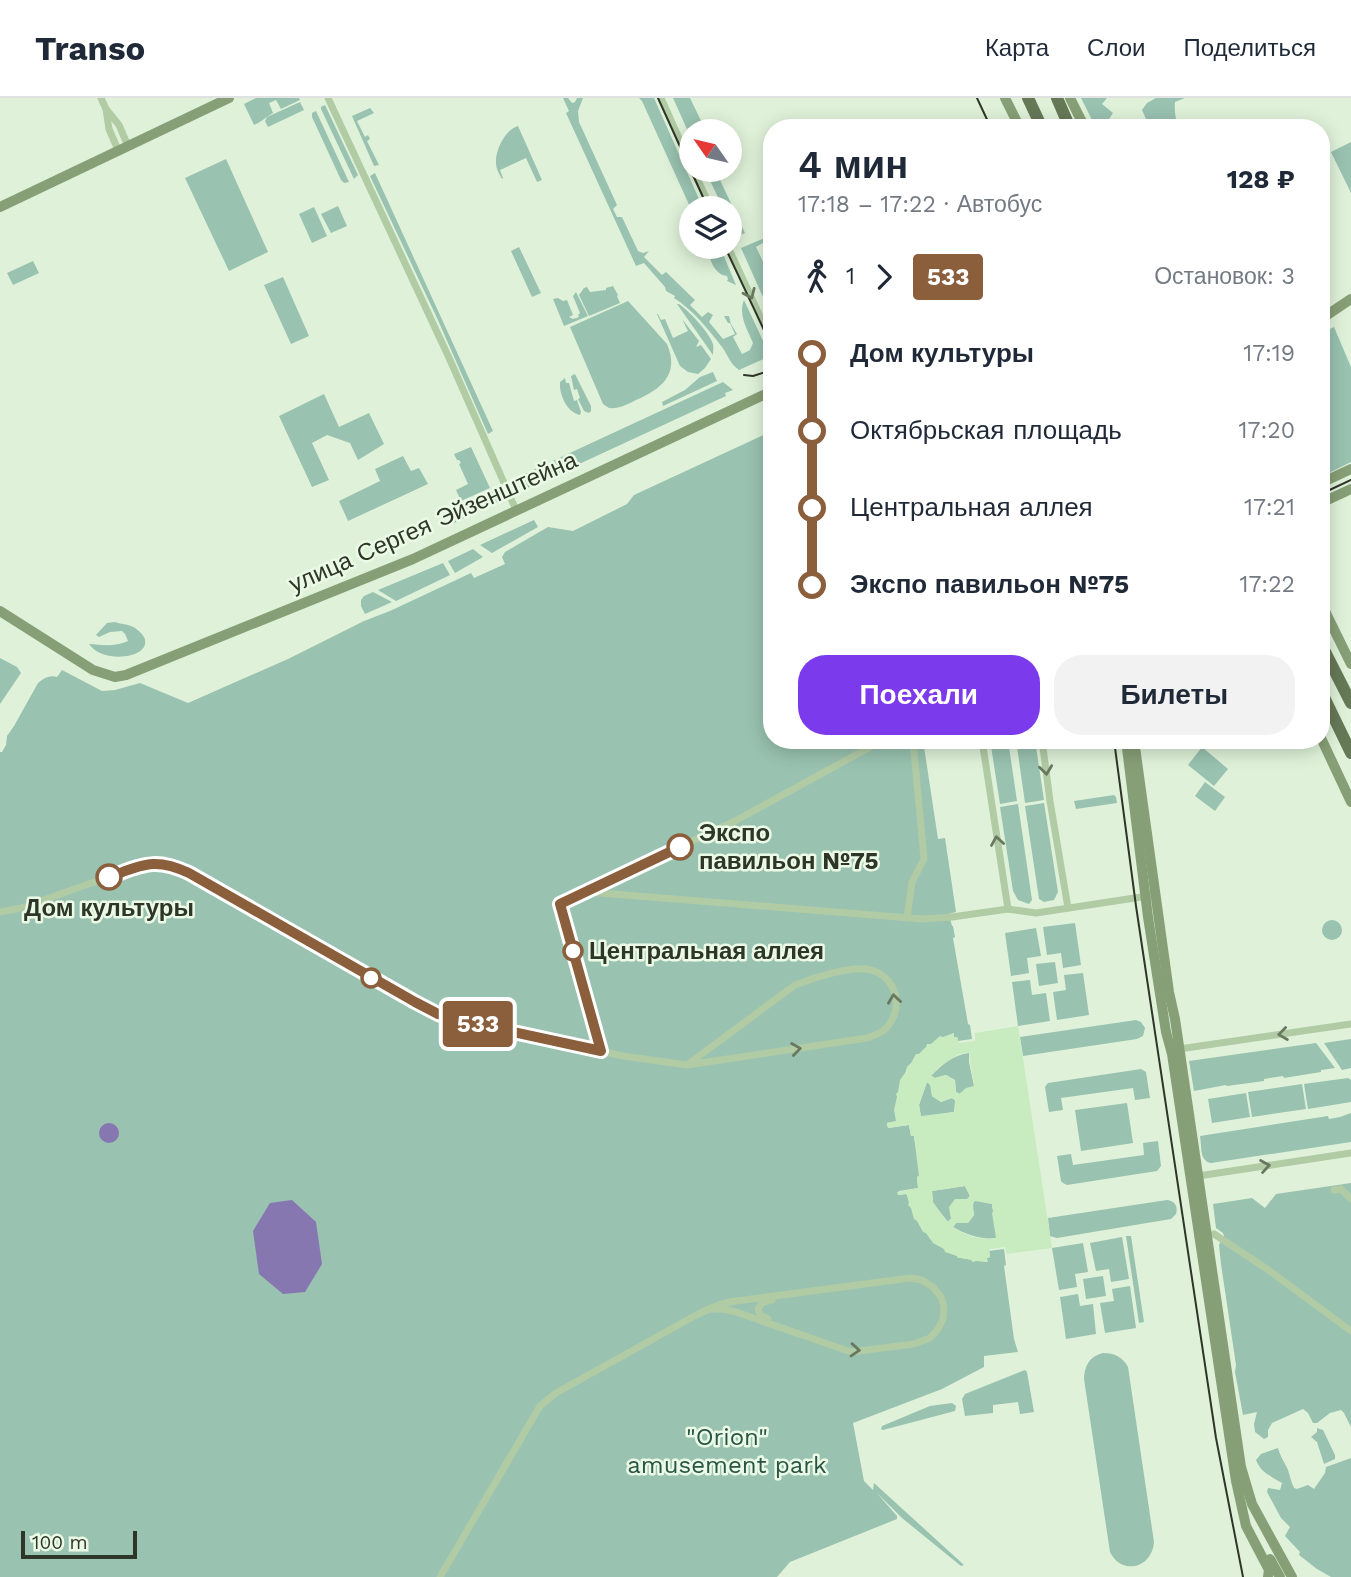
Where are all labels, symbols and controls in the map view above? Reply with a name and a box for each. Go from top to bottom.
text: Transo [35,29,145,68]
text: Карта [985,34,1049,62]
text: Слои [1087,34,1145,62]
text: Поделиться [1183,34,1316,62]
north arrow [679,119,742,182]
map controls [679,119,742,259]
text: 4 мин [798,143,908,187]
text: 128 ₽ [1227,164,1295,194]
text: 17:18 – 17:22 · Автобус [798,191,1042,218]
button: layers [679,196,742,259]
icon: walk [798,258,836,296]
icon: forward [865,258,903,296]
text: 1 [846,263,855,290]
text: 533 [927,263,969,291]
text: Остановок: 3 [1154,263,1295,290]
one-way arrow [742,287,756,299]
text: Дом культуры [850,338,1034,368]
text: 17:19 [1243,340,1295,367]
text: Октябрьская площадь [850,415,1122,445]
text: 17:20 [1239,417,1295,444]
street label: улица Сергея Эйзенштейна [285,445,582,598]
text: Центральная аллея [850,492,1093,522]
text: 17:21 [1244,494,1295,521]
text: Экспо павильон №75 [850,569,1129,599]
text: 17:22 [1240,571,1295,598]
button: Поехали [798,655,1040,735]
button: Билеты [1054,655,1295,735]
one-way arrow [1039,765,1054,776]
place label: Экспо павильон №75 [699,819,879,875]
marker: Экспо павильон №75 [667,834,693,860]
one-way arrow [990,835,1005,847]
marker: Дом культуры [96,864,122,890]
place label: Дом культуры [24,894,194,922]
place label: Центральная аллея [589,937,824,965]
marker: Центральная аллея [563,941,583,961]
unlabelled marker [361,968,381,988]
one-way arrow [887,993,902,1004]
line badge: 533 [438,1001,518,1047]
text: 533 [457,1010,499,1038]
one-way arrow [1278,1026,1289,1041]
one-way arrow [790,1042,802,1057]
one-way arrow [1259,1159,1271,1174]
one-way arrow [850,1342,861,1357]
park label: "Orion" amusement park [627,1423,827,1479]
scale bar [21,1528,136,1560]
text: 100 m [32,1531,88,1554]

